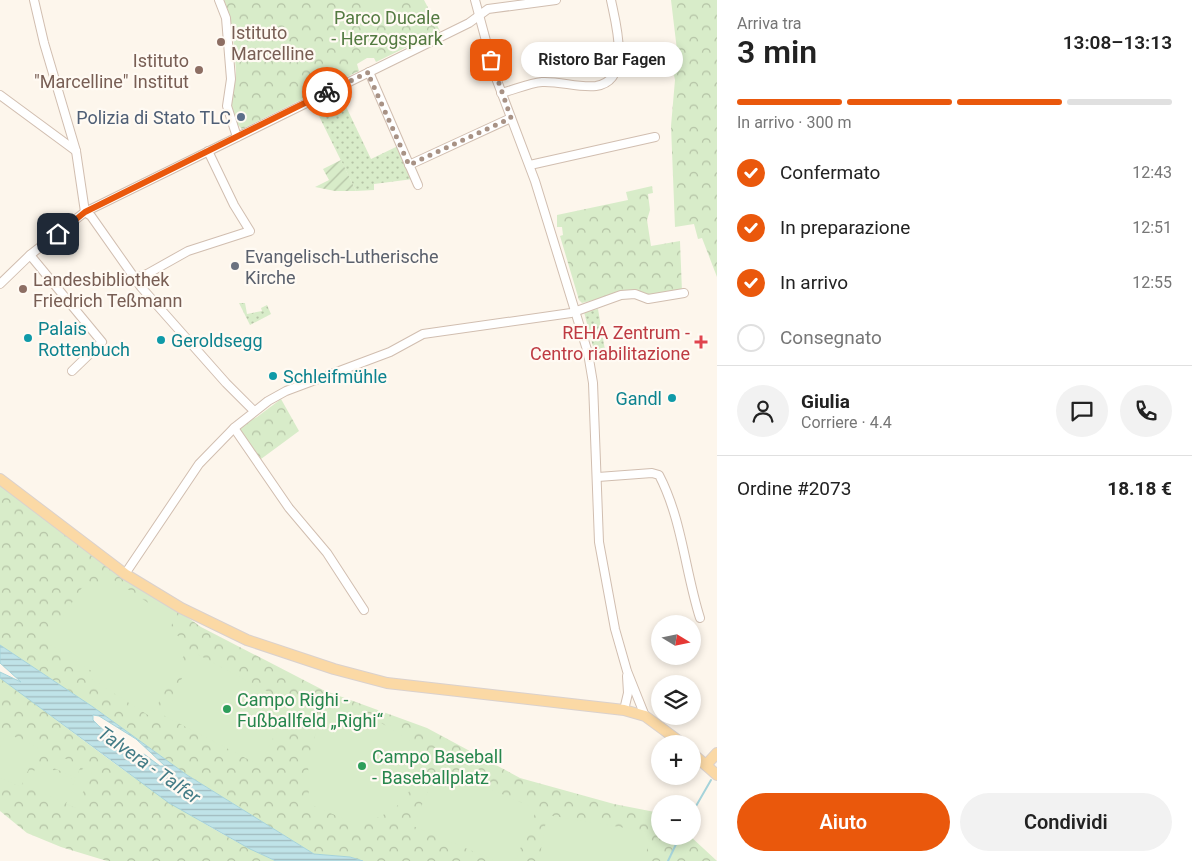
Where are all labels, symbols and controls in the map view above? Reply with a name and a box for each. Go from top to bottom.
park label: Parco Ducale - Herzogspark [331,7,444,49]
text: Arriva tra [737,14,802,33]
place label: Istituto Marcelline [231,22,314,64]
text: 13:08–13:13 [1063,31,1172,54]
text: 3 min [737,33,817,71]
marker: Istituto Marcelline [215,36,227,48]
pin [470,39,512,81]
callout: Ristoro Bar Fagen [521,42,684,78]
icon: bag [477,46,505,74]
place label: Istituto "Marcelline" Institut [34,50,189,92]
text: Ristoro Bar Fagen [538,50,666,69]
marker: Istituto "Marcelline" Institut [193,64,205,76]
courier [302,67,352,117]
icon: bike [313,78,341,106]
place label: Polizia di Stato TLC [76,107,231,128]
marker: Polizia di Stato TLC [235,111,247,123]
text: In arrivo · 300 m [737,113,851,132]
icon: check [737,159,765,187]
text: Confermato [780,161,880,184]
text: 12:43 [1132,163,1172,182]
pin [37,213,79,255]
icon: check [737,214,765,242]
text: In preparazione [780,216,910,239]
text: 12:51 [1132,218,1172,237]
icon: home [44,220,72,248]
place label: Evangelisch-Lutherische Kirche [245,246,439,288]
marker: Evangelisch-Lutherische Kirche [229,260,241,272]
place label: Landesbibliothek Friedrich Teßmann [33,269,182,311]
icon: check [737,269,765,297]
text: In arrivo [780,271,848,294]
text: 12:55 [1132,273,1172,292]
marker: Landesbibliothek Friedrich Teßmann [17,283,29,295]
place label: Palais Rottenbuch [38,318,130,360]
place label: REHA Zentrum - Centro riabilitazione [530,322,690,364]
text: Consegnato [780,326,882,349]
place label: Geroldsegg [171,330,263,351]
marker: Palais Rottenbuch [22,332,34,344]
marker: Geroldsegg [155,334,167,346]
marker: REHA Zentrum - Centro riabilitazione [694,335,708,349]
place label: Schleifmühle [283,366,387,387]
marker: Schleifmühle [267,370,279,382]
button: person [737,385,789,437]
button: chat [1056,385,1108,437]
button: phone [1120,385,1172,437]
place label: Gandl [615,388,662,409]
text: Giulia [801,390,850,413]
marker: Gandl [666,392,678,404]
text: Corriere · 4.4 [801,413,892,432]
text: Ordine #2073 [737,477,851,500]
text: 18.18 € [1107,477,1172,500]
north arrow [651,615,701,665]
map controls [651,615,701,845]
button: layers [651,675,701,725]
place label: Campo Righi - Fußballfeld „Righi“ [237,689,384,731]
marker: Campo Righi - Fußballfeld „Righi“ [221,703,233,715]
water label: Talvera - Talfer [93,721,205,809]
button: + [651,735,701,785]
place label: Campo Baseball - Baseballplatz [372,746,503,788]
marker: Campo Baseball - Baseballplatz [356,760,368,772]
button: Aiuto [737,793,950,851]
button: Condividi [960,793,1172,851]
button: − [651,795,701,845]

